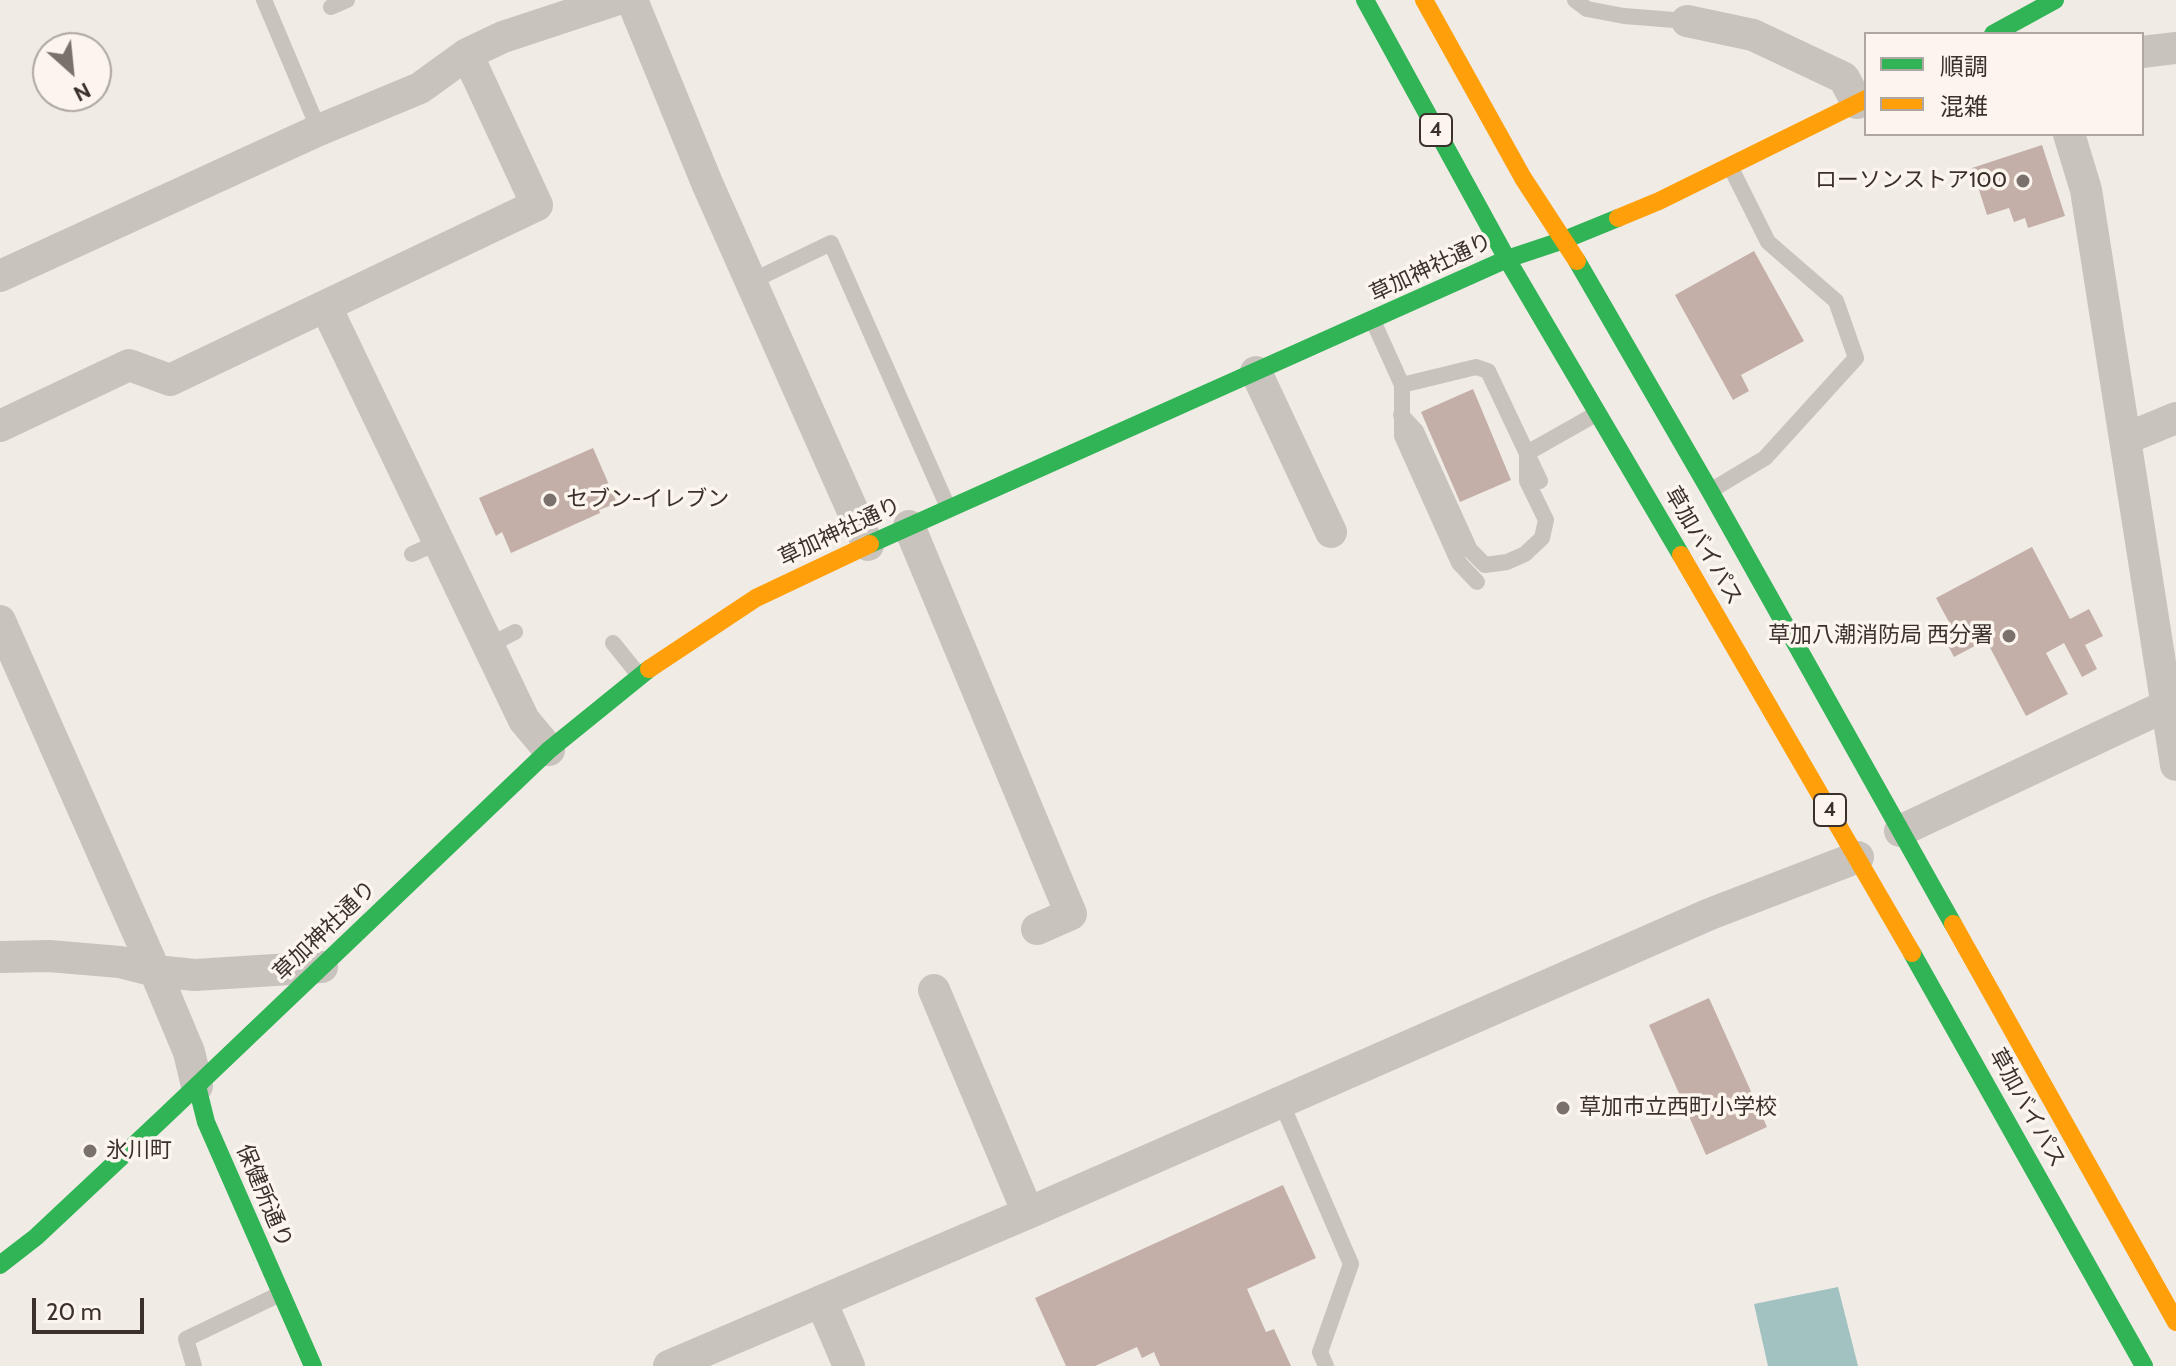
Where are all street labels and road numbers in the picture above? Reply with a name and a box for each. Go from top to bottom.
road number: 4 [1420,114,1452,146]
street label: 草加神社通り [1366,228,1496,308]
street label: 草加バイパス [1659,482,1747,610]
street label: 草加神社通り [775,492,905,572]
road number: 4 [1814,794,1846,826]
street label: 草加神社通り [268,876,382,986]
street label: 草加バイパス [1983,1044,2071,1172]
street label: 保健所通り [230,1140,298,1252]

